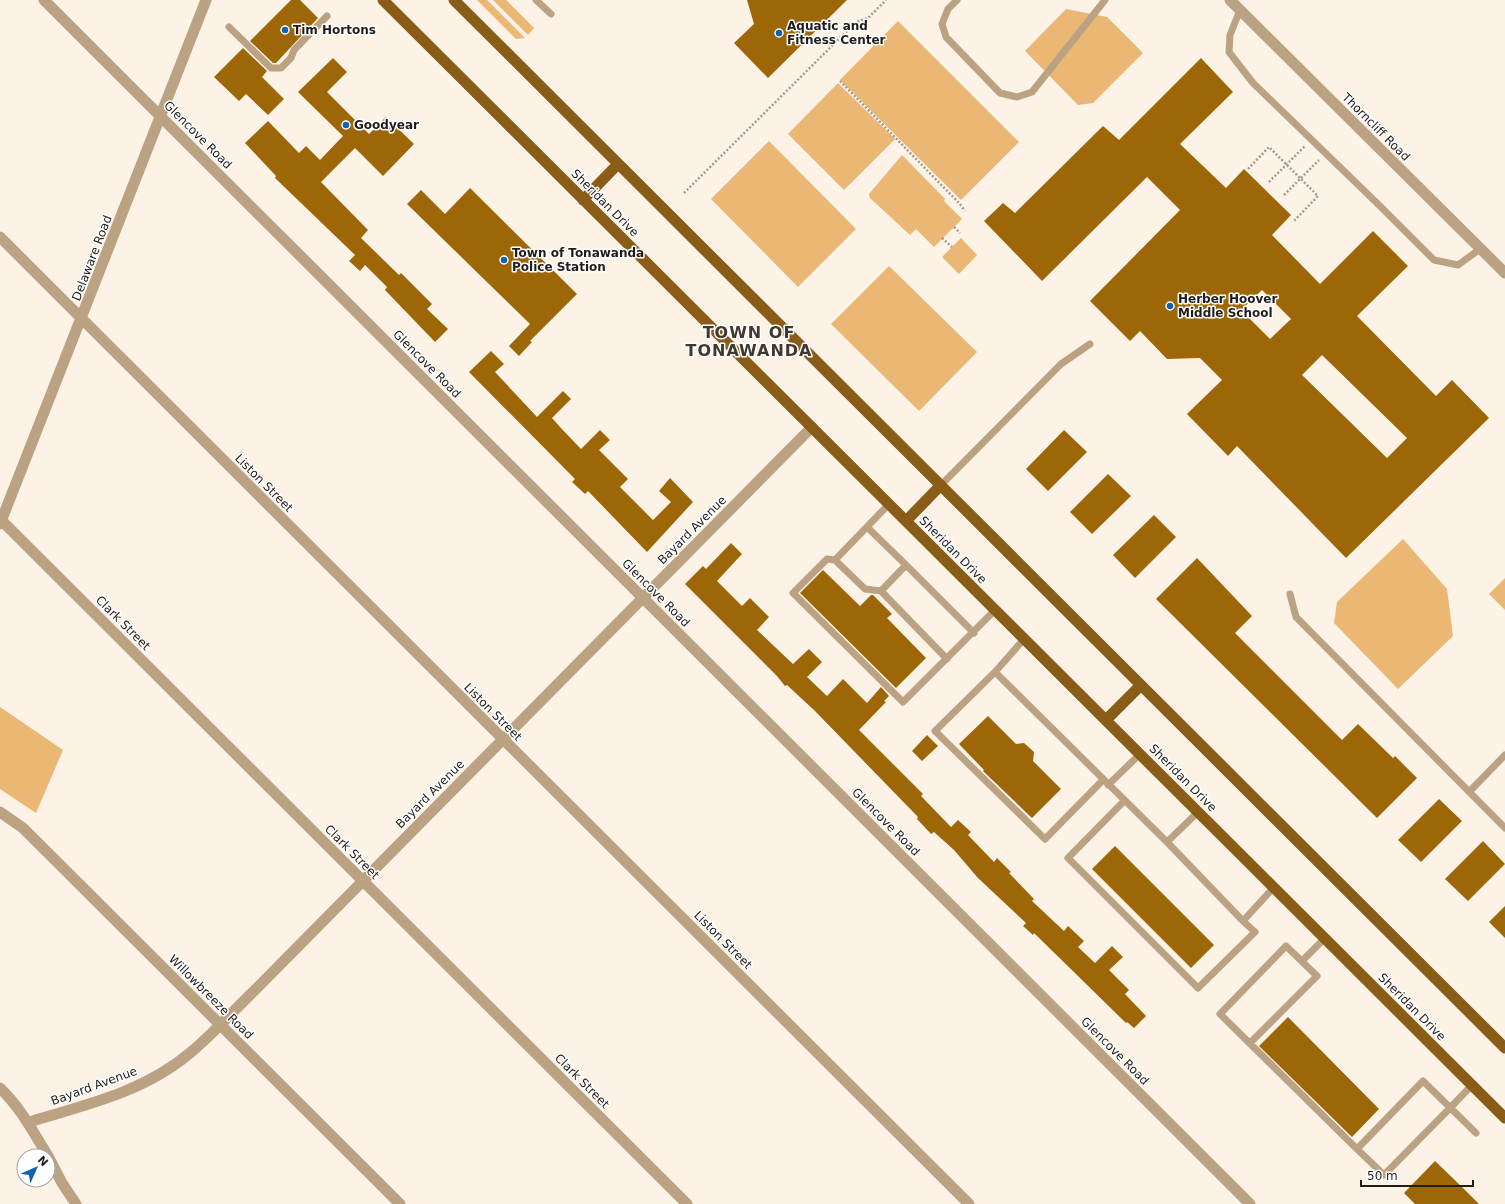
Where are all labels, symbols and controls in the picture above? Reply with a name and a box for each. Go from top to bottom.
place label: Aquatic and Fitness Center [787,19,886,47]
place label: Tim Hortons [293,23,376,37]
marker: Tim Hortons [280,25,290,35]
marker: Aquatic and Fitness Center [774,28,784,38]
street label: Thorncliff Road [1338,89,1413,164]
street label: Glencove Road [161,98,235,172]
place label: Goodyear [354,118,419,132]
marker: Goodyear [341,120,351,130]
street label: Sheridan Drive [568,166,642,240]
street label: Delaware Road [69,213,115,303]
place label: Town of Tonawanda Police Station [512,246,644,274]
marker: Town of Tonawanda Police Station [499,255,509,265]
place label: Herber Hoover Middle School [1178,292,1277,320]
marker: Herber Hoover Middle School [1165,301,1175,311]
district label: TOWN OF TONAWANDA [686,323,812,360]
street label: Glencove Road [390,327,464,401]
street label: Liston Street [232,451,296,515]
street label: Bayard Avenue [655,493,729,567]
street label: Sheridan Drive [916,513,990,587]
street label: Glencove Road [619,556,693,630]
street label: Clark Street [93,593,153,653]
street label: Liston Street [461,680,525,744]
street label: Sheridan Drive [1146,741,1220,815]
street label: Bayard Avenue [393,757,467,831]
street label: Glencove Road [849,785,923,859]
street label: Clark Street [322,822,382,882]
street label: Liston Street [691,908,755,972]
street label: Willowbreeze Road [166,952,256,1042]
street label: Sheridan Drive [1375,970,1449,1044]
street label: Glencove Road [1078,1014,1152,1088]
street label: Clark Street [552,1051,612,1111]
street label: Bayard Avenue [49,1064,139,1108]
north arrow [16,1148,56,1188]
text: N [35,1153,51,1169]
scale bar [1361,1162,1473,1188]
text: 50 m [1367,1169,1398,1183]

